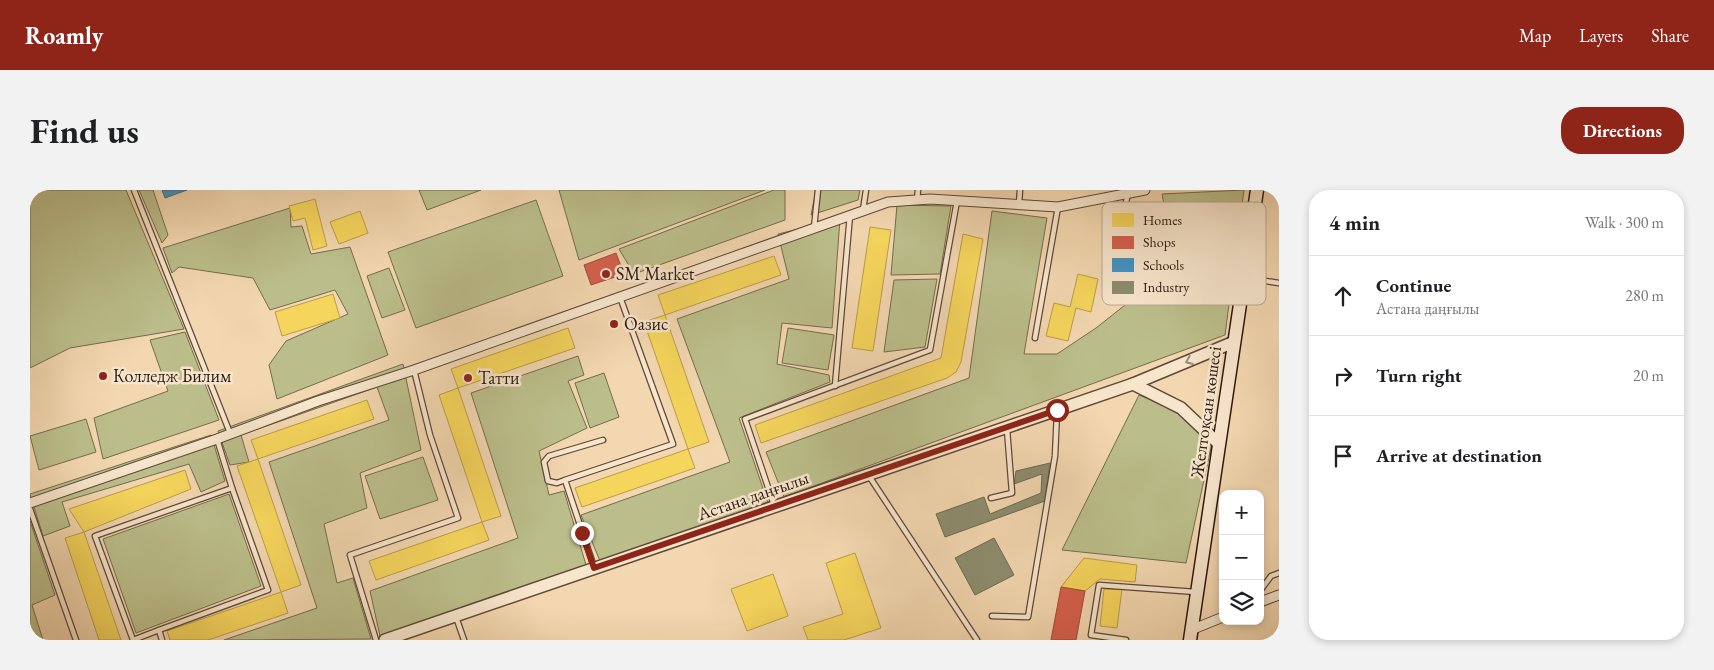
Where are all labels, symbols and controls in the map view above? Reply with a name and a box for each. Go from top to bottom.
text: Roamly [25,20,103,51]
text: Map [1519,24,1551,47]
text: Layers [1579,24,1623,47]
text: Share [1651,24,1689,47]
button: Directions [1561,107,1684,154]
text: Find us [30,108,139,153]
legend [1102,202,1266,305]
text: 4 min [1329,209,1380,236]
text: Homes [1143,211,1183,229]
text: Walk · 300 m [1585,212,1664,233]
text: Shops [1143,233,1176,251]
text: Schools [1143,256,1184,274]
place label: SM Market [616,262,695,285]
marker: SM Market [600,268,612,280]
text: Continue [1376,273,1451,298]
text: Industry [1143,278,1190,296]
icon: ahead [1329,282,1357,310]
text: 280 m [1625,285,1664,306]
text: Астана даңғылы [1376,298,1479,319]
place label: Оазис [624,312,668,335]
marker: Оазис [608,318,620,330]
street label: Желтоқсан көшесі [1185,344,1226,480]
one-way arrow [1185,354,1194,365]
icon: right [1329,362,1357,390]
text: Turn right [1376,363,1462,388]
place label: Колледж Билим [113,364,232,387]
text: 20 m [1633,365,1664,386]
place label: Татти [478,366,520,389]
marker: Колледж Билим [97,370,109,382]
marker: Татти [462,372,474,384]
route start [1046,399,1069,422]
icon: arrive [1329,442,1357,470]
text: Arrive at destination [1376,443,1542,468]
street label: Астана даңғылы [693,466,812,526]
map controls [1219,490,1264,625]
button: + [1219,490,1264,535]
route end [571,522,594,545]
button: − [1219,535,1264,580]
button: layers [1219,580,1264,625]

